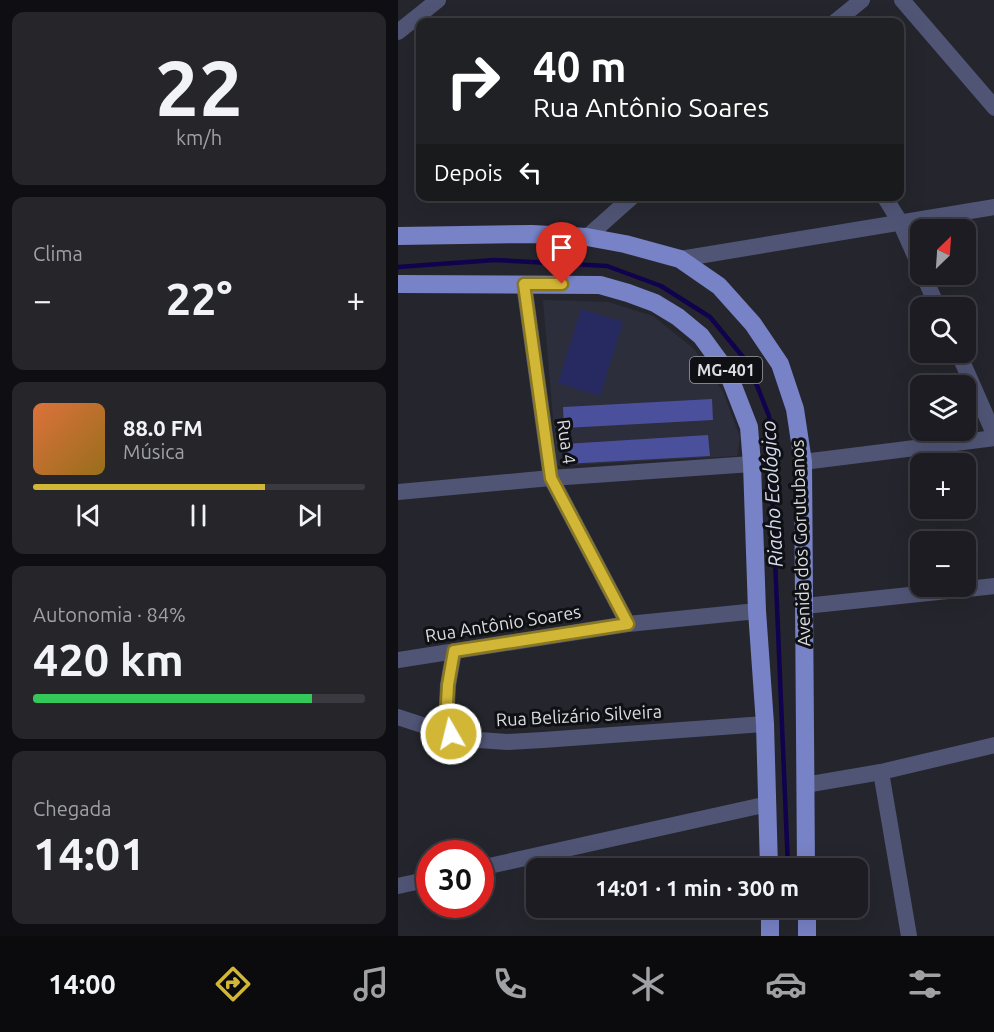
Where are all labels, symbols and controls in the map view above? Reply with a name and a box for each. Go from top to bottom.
icon: right [434,42,512,120]
text: 22 [155,43,243,131]
text: 40 m [533,43,627,90]
text: Rua Antônio Soares [533,92,769,122]
text: km/h [176,126,222,149]
icon: left [514,156,547,189]
text: Depois [434,160,502,185]
north arrow [910,219,976,285]
map controls [910,219,976,597]
pin [536,222,587,284]
icon: arrive [545,231,578,264]
text: Clima [33,242,83,265]
text: 22° [166,273,232,324]
text: − [33,281,52,318]
text: + [346,281,365,318]
button: search [910,297,976,363]
road number: MG-401 [690,357,762,383]
button: layers [910,375,976,441]
text: 88.0 FM [123,415,203,440]
street label: Rua 4 [554,418,580,466]
water label: Riacho Ecológico [756,420,787,568]
street label: Avenida dos Gorutubanos [786,439,814,647]
text: Música [123,440,185,463]
button: + [910,453,976,519]
icon: previous [72,499,105,532]
icon: pause [182,499,215,532]
icon: next [293,499,326,532]
button: − [910,531,976,597]
street label: Rua Antônio Soares [424,601,582,645]
text: Autonomia · 84% [33,603,186,626]
text: 420 km [33,634,184,685]
street label: Rua Belizário Silveira [495,701,663,729]
position arrow [419,702,483,766]
text: Chegada [33,797,111,820]
text: 14:01 [33,828,146,879]
speed limit sign: 30 [416,840,494,918]
text: 14:01 · 1 min · 300 m [595,875,799,900]
icon: directions [212,963,254,1005]
icon: music [350,963,392,1005]
icon: phone [489,963,531,1005]
icon: climate [627,963,669,1005]
icon: car [765,963,807,1005]
icon: filters [904,963,946,1005]
text: 14:00 [48,969,116,999]

